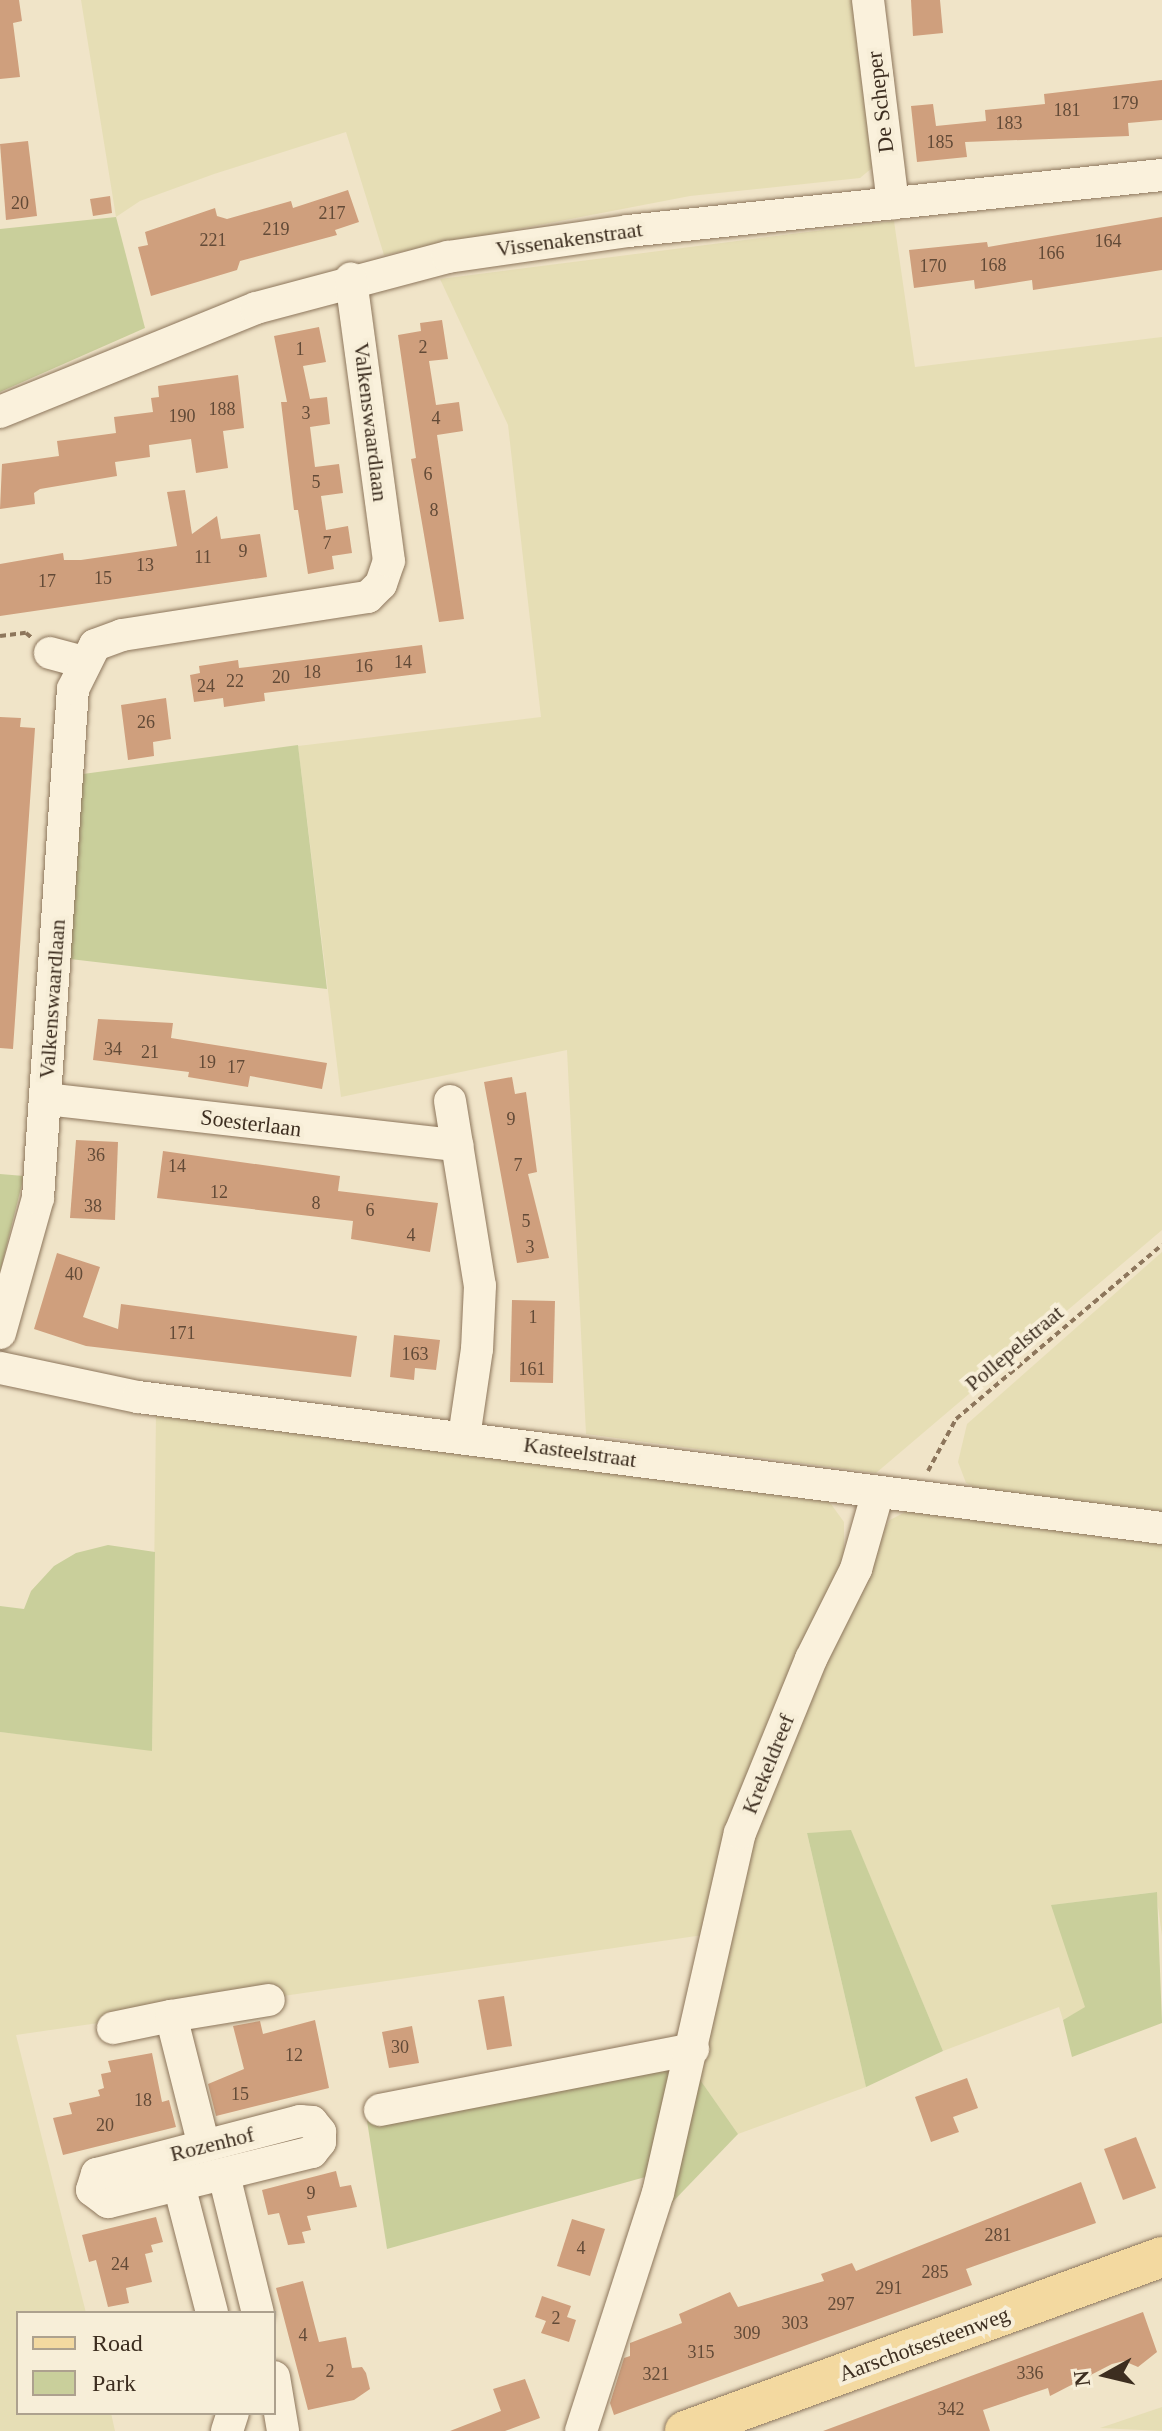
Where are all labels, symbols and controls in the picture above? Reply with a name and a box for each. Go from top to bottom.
street label: De Scheper [861,50,899,154]
house number: 179 [1112,92,1138,114]
house number: 181 [1054,99,1080,121]
house number: 183 [996,112,1022,134]
house number: 185 [926,131,954,153]
house number: 20 [11,192,29,214]
house number: 217 [318,202,346,224]
street label: Vissenakenstraat [494,216,644,262]
house number: 219 [262,218,290,240]
house number: 221 [200,229,226,251]
house number: 164 [1094,230,1122,252]
house number: 166 [1038,242,1064,264]
house number: 168 [980,254,1006,276]
house number: 170 [920,255,946,277]
house number: 2 [418,336,428,358]
house number: 1 [296,338,304,360]
street label: Valkenswaardlaan [348,341,394,503]
house number: 188 [208,398,236,420]
house number: 3 [302,402,310,424]
house number: 190 [168,405,196,427]
house number: 4 [432,407,440,429]
house number: 6 [424,463,432,485]
house number: 5 [312,471,320,493]
house number: 8 [430,499,438,521]
house number: 7 [322,532,332,554]
house number: 9 [238,540,248,562]
house number: 11 [194,546,212,568]
house number: 13 [136,554,154,576]
house number: 15 [94,567,112,589]
house number: 17 [38,570,56,592]
house number: 14 [394,651,412,673]
house number: 16 [355,655,373,677]
house number: 18 [303,661,321,683]
house number: 20 [272,666,290,688]
house number: 22 [226,670,244,692]
house number: 24 [197,675,215,697]
house number: 26 [137,711,155,733]
street label: Valkenswaardlaan [33,918,71,1080]
house number: 34 [104,1038,122,1060]
house number: 21 [141,1041,159,1063]
house number: 19 [198,1051,216,1073]
house number: 17 [227,1056,245,1078]
street label: Soesterlaan [199,1104,303,1142]
house number: 9 [506,1108,516,1130]
house number: 36 [87,1144,105,1166]
house number: 7 [514,1154,522,1176]
house number: 14 [168,1155,186,1177]
house number: 12 [210,1181,228,1203]
house number: 8 [312,1192,320,1214]
house number: 38 [84,1195,102,1217]
house number: 6 [366,1199,374,1221]
house number: 5 [522,1210,530,1232]
house number: 4 [406,1224,416,1246]
house number: 3 [526,1236,534,1258]
house number: 40 [65,1263,83,1285]
street label: Pollepelstraat [960,1299,1068,1397]
house number: 1 [528,1306,538,1328]
house number: 171 [168,1322,196,1344]
house number: 163 [402,1343,428,1365]
house number: 161 [518,1358,546,1380]
street label: Kasteelstraat [522,1431,638,1473]
street label: Krekeldreef [736,1710,800,1818]
house number: 30 [391,2036,409,2058]
house number: 12 [285,2044,303,2066]
house number: 15 [231,2083,249,2105]
house number: 18 [134,2089,152,2111]
house number: 20 [96,2114,114,2136]
street label: Rozenhof [167,2121,257,2167]
house number: 9 [306,2182,316,2204]
house number: 281 [984,2224,1012,2246]
house number: 4 [576,2237,586,2259]
house number: 24 [111,2253,129,2275]
house number: 285 [922,2261,948,2283]
house number: 291 [876,2277,902,2299]
house number: 297 [828,2293,854,2315]
street label: Aarschotsesteenweg [835,2301,1013,2387]
house number: 2 [552,2307,560,2329]
legend [16,2311,276,2415]
house number: 303 [782,2312,808,2334]
house number: 309 [734,2322,760,2344]
house number: 4 [298,2324,308,2346]
text: Road [92,2330,143,2356]
north arrow [1066,2335,1146,2415]
house number: 315 [688,2341,714,2363]
house number: 2 [326,2360,334,2382]
house number: 336 [1016,2362,1044,2384]
house number: 321 [642,2363,670,2385]
text: N [1068,2369,1095,2388]
text: Park [92,2370,136,2396]
house number: 342 [938,2398,964,2420]

